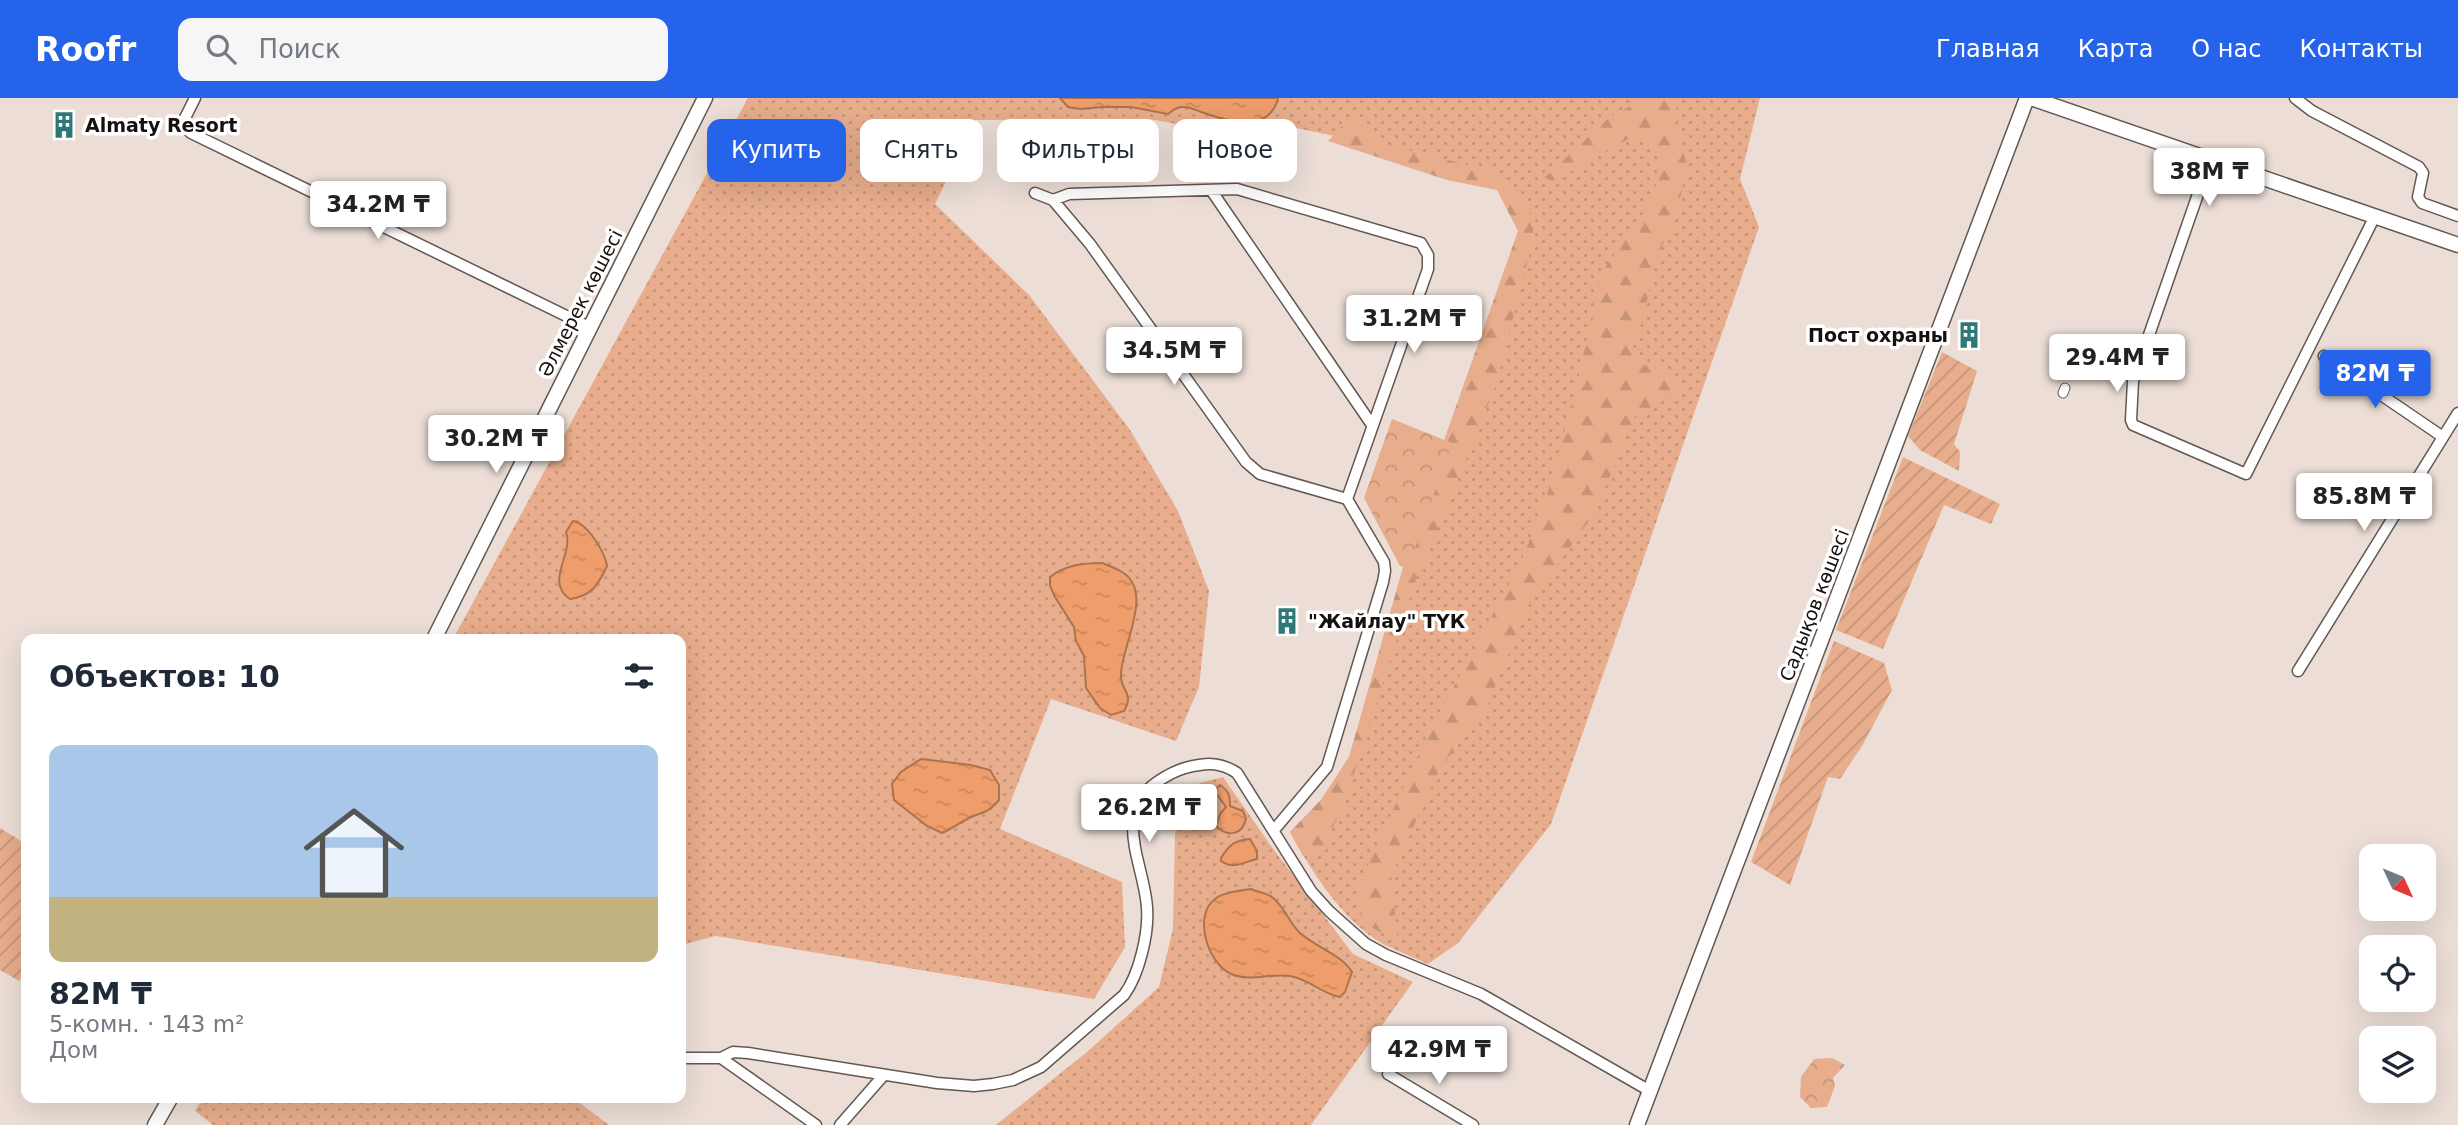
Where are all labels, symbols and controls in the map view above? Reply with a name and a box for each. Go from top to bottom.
search box [178,18,668,81]
text: Roofr [35,30,136,69]
icon: search [202,30,240,68]
text: Поиск [258,34,341,64]
text: Главная [1936,35,2040,63]
text: Карта [2078,35,2153,63]
text: О нас [2191,35,2261,63]
text: Контакты [2299,35,2423,63]
building icon: Almaty Resort [49,110,79,140]
place label: Almaty Resort [85,114,237,136]
chip: Купить [707,119,846,182]
chip: Снять [860,119,983,182]
chip: Фильтры [997,119,1159,182]
chip: Новое [1173,119,1297,182]
pin: 38M ₸ [2160,148,2258,208]
text: 38M ₸ [2170,158,2248,184]
pin: 34.2M ₸ [313,181,443,241]
text: 34.2M ₸ [326,191,430,217]
street label: Әлмерек көшесі [533,226,627,380]
pin: 31.2M ₸ [1349,296,1479,355]
text: 31.2M ₸ [1362,305,1466,331]
building icon: Пост охраны [1954,320,1984,350]
place label: Пост охраны [1808,324,1948,346]
pin: 34.5M ₸ [1109,328,1239,387]
pin: 29.4M ₸ [2052,334,2182,394]
text: 34.5M ₸ [1122,337,1226,363]
text: 29.4M ₸ [2065,344,2169,370]
pin: 82M ₸ [2326,350,2424,410]
text: 82M ₸ [2336,360,2414,386]
pin: 30.2M ₸ [431,416,561,475]
text: 30.2M ₸ [444,425,548,451]
pin: 85.8M ₸ [2299,474,2429,533]
text: 85.8M ₸ [2312,483,2416,509]
street label: Садықов көшесі [1775,526,1853,684]
building icon: "Жайлау" ТҮК [1272,606,1302,636]
place label: "Жайлау" ТҮК [1308,610,1466,632]
icon: filters [620,657,658,695]
text: Объектов: 10 [49,659,280,694]
pin: 26.2M ₸ [1084,784,1214,844]
icon: home [291,790,417,916]
text: 26.2M ₸ [1097,794,1201,820]
north arrow [2359,844,2436,920]
map controls [2359,844,2436,1103]
button: locate [2359,935,2436,1012]
text: 82M ₸ [49,976,152,1011]
text: 5-комн. · 143 m² [49,1011,244,1037]
pin: 42.9M ₸ [1374,1026,1504,1086]
button: layers [2359,1026,2436,1103]
text: 42.9M ₸ [1387,1036,1491,1062]
text: Дом [49,1037,98,1063]

